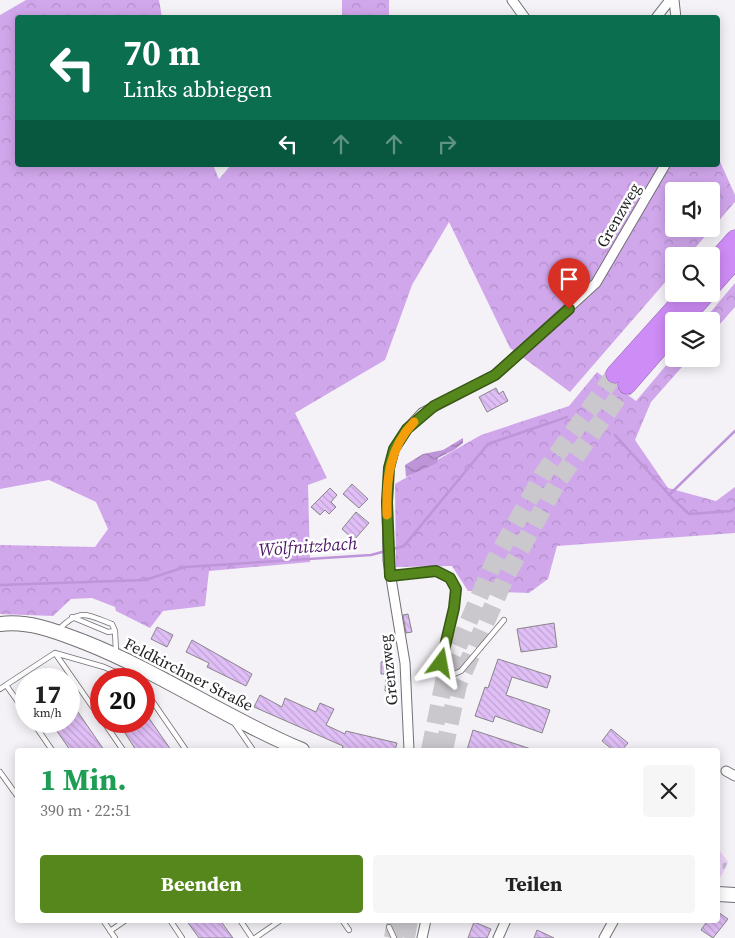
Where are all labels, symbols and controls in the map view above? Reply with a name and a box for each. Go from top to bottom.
text: 70 m [123,29,200,77]
icon: left [40,35,105,100]
text: Links abbiegen [123,74,272,104]
icon: left [274,130,302,158]
icon: ahead [327,130,355,158]
icon: ahead [380,130,408,158]
icon: right [433,130,461,158]
street label: Grenzweg [591,179,645,251]
map controls [665,182,720,367]
button: sound [665,182,720,237]
button: search [665,247,720,302]
pin [548,258,590,309]
icon: arrive [555,265,583,293]
button: layers [665,312,720,367]
water label: Wölfnitzbach [258,530,358,562]
street label: Feldkirchner Straße [121,632,257,716]
street label: Grenzweg [373,634,403,706]
position arrow [414,636,466,688]
speed limit sign: 20 [90,668,155,733]
text: 17 [34,677,61,711]
text: km/h [33,705,62,721]
text: 1 Min. [40,759,127,800]
button: close [643,765,695,817]
text: 390 m · 22:51 [40,799,131,821]
button: Beenden [40,855,363,913]
button: Teilen [373,855,695,913]

